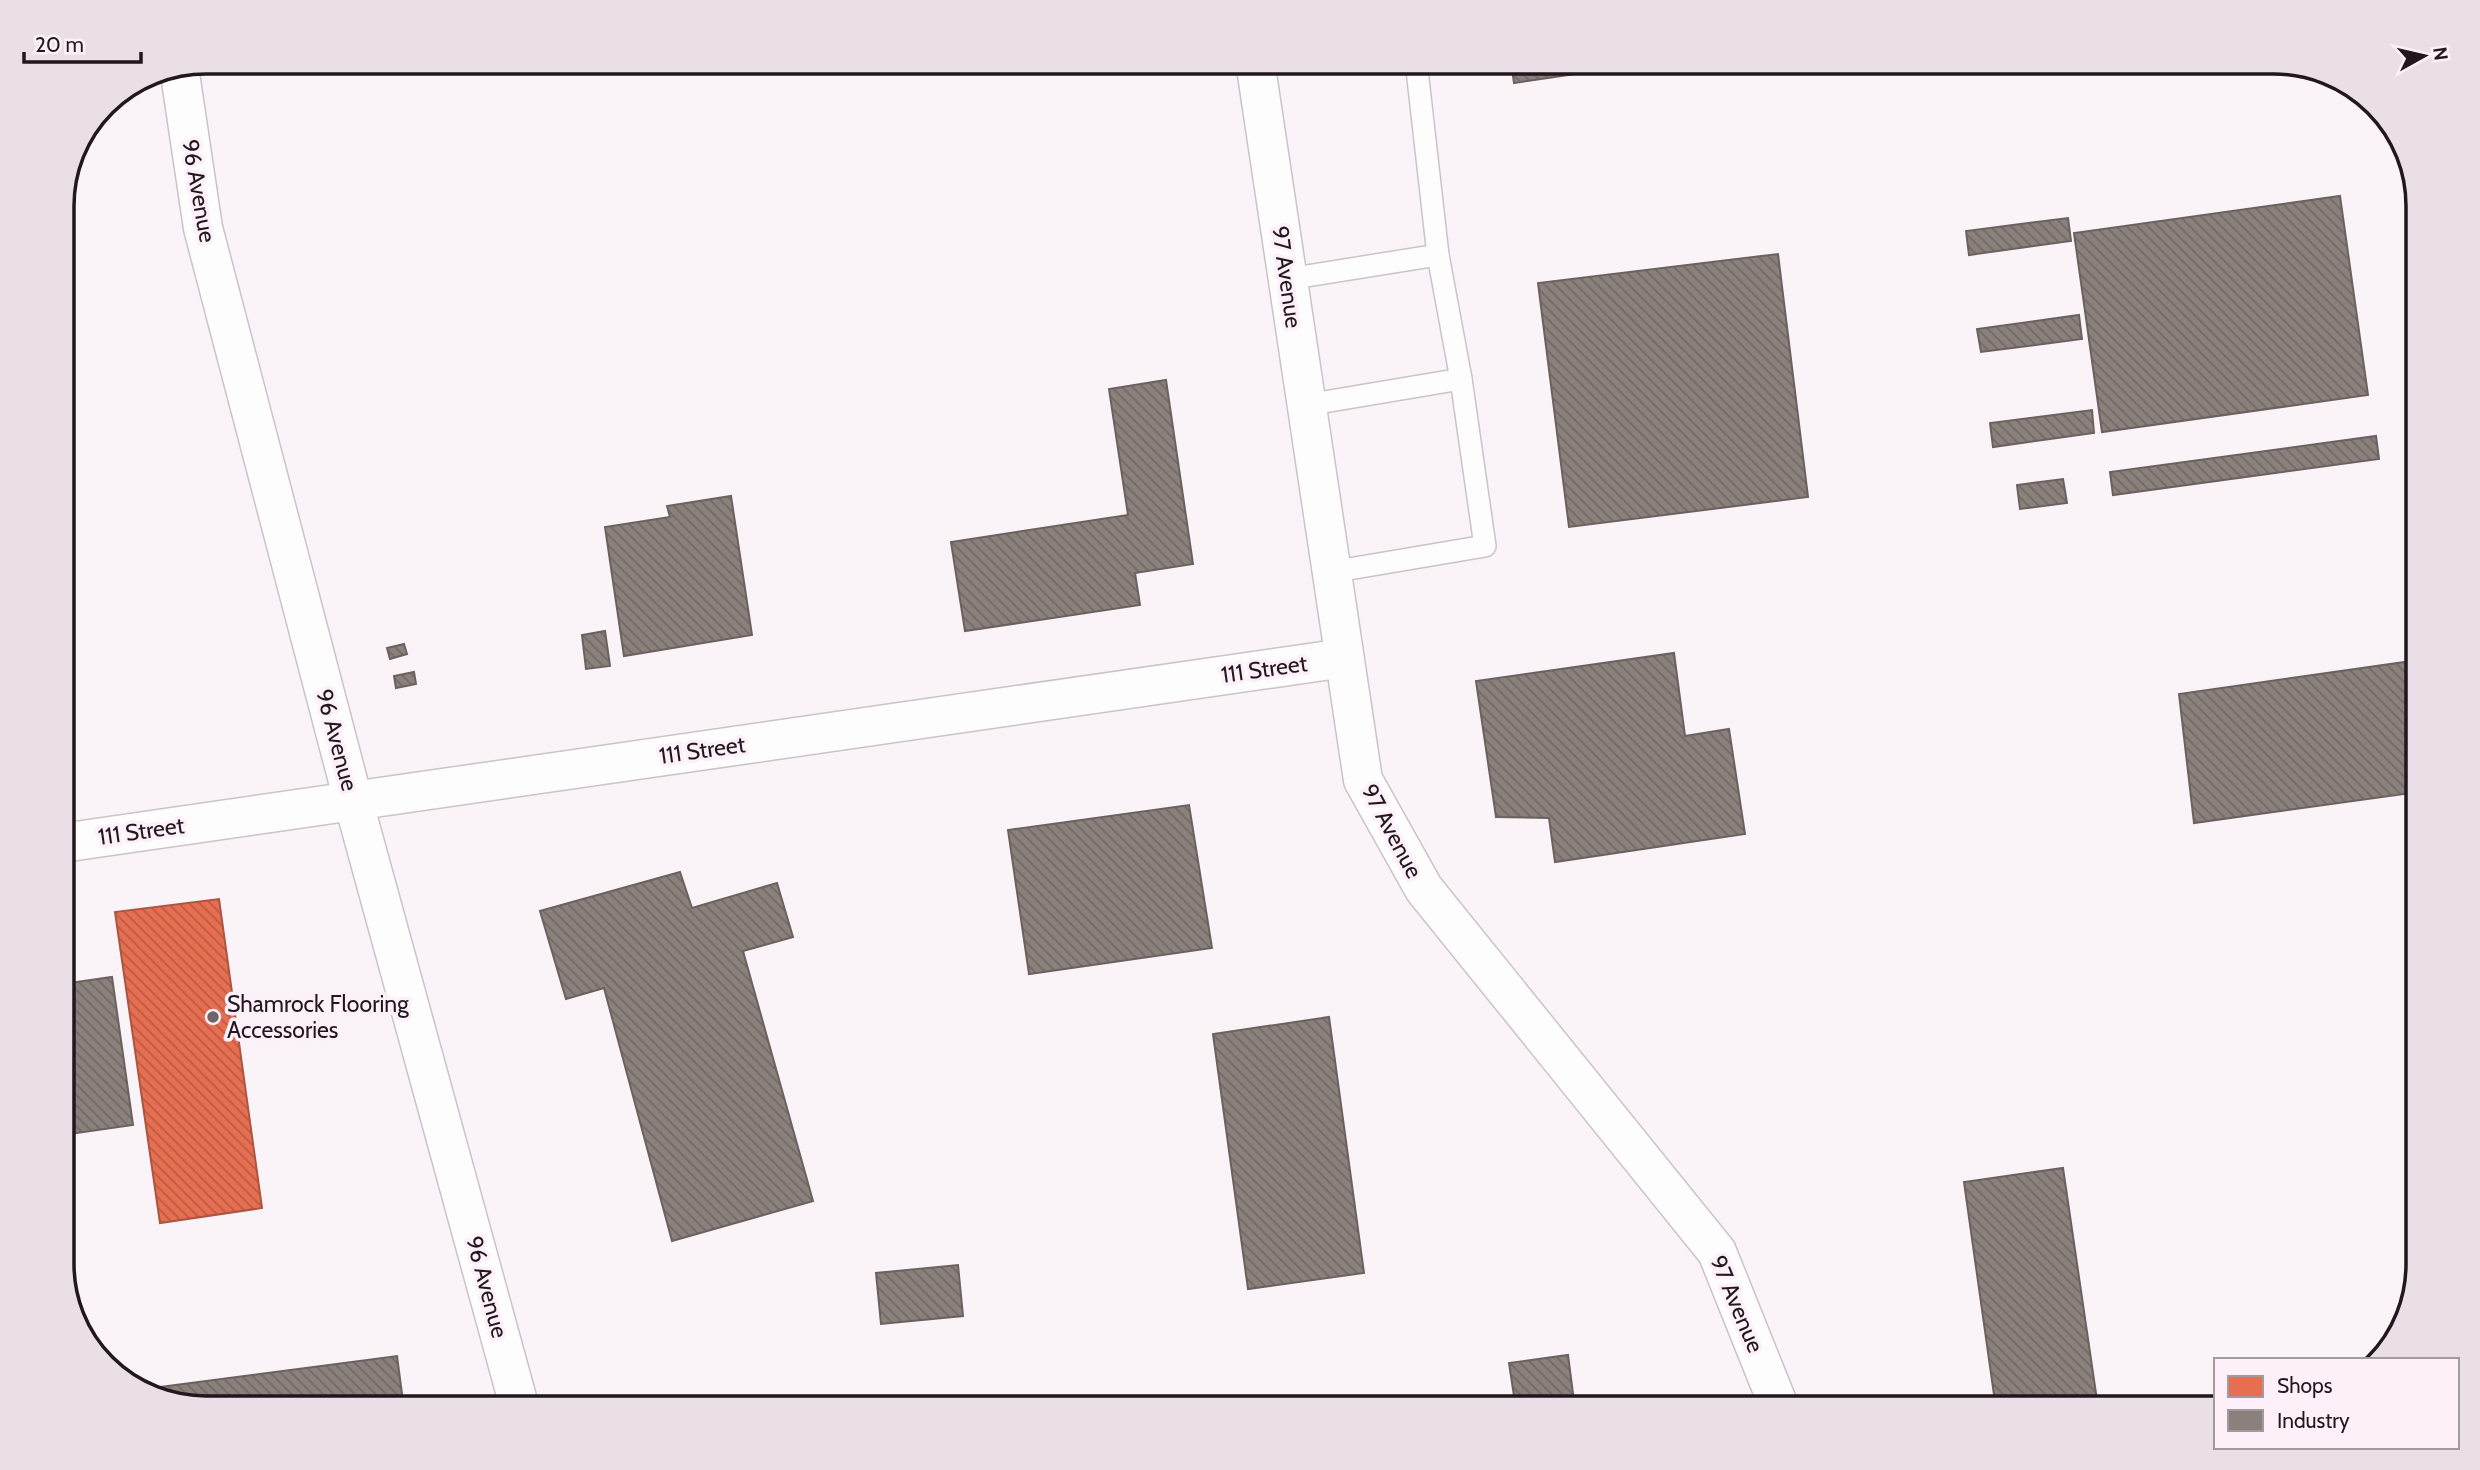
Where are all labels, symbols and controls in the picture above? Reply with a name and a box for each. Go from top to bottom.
scale bar [24,21,142,65]
north arrow [2389,21,2459,91]
text: 20 m [35,32,84,57]
text: N [2428,45,2453,62]
street label: 96 Avenue [176,137,222,245]
street label: 97 Avenue [1266,224,1308,330]
street label: 111 Street [1219,649,1309,689]
street label: 96 Avenue [310,686,364,794]
street label: 111 Street [657,730,747,770]
street label: 97 Avenue [1356,779,1429,883]
street label: 111 Street [96,811,186,851]
place label: Shamrock Flooring Accessories [227,990,409,1044]
marker: Shamrock Flooring Accessories [205,1009,221,1025]
street label: 96 Avenue [460,1233,514,1341]
street label: 97 Avenue [1704,1251,1770,1357]
legend [2214,1358,2459,1449]
text: Shops [2277,1373,2333,1398]
text: Industry [2277,1408,2350,1433]

